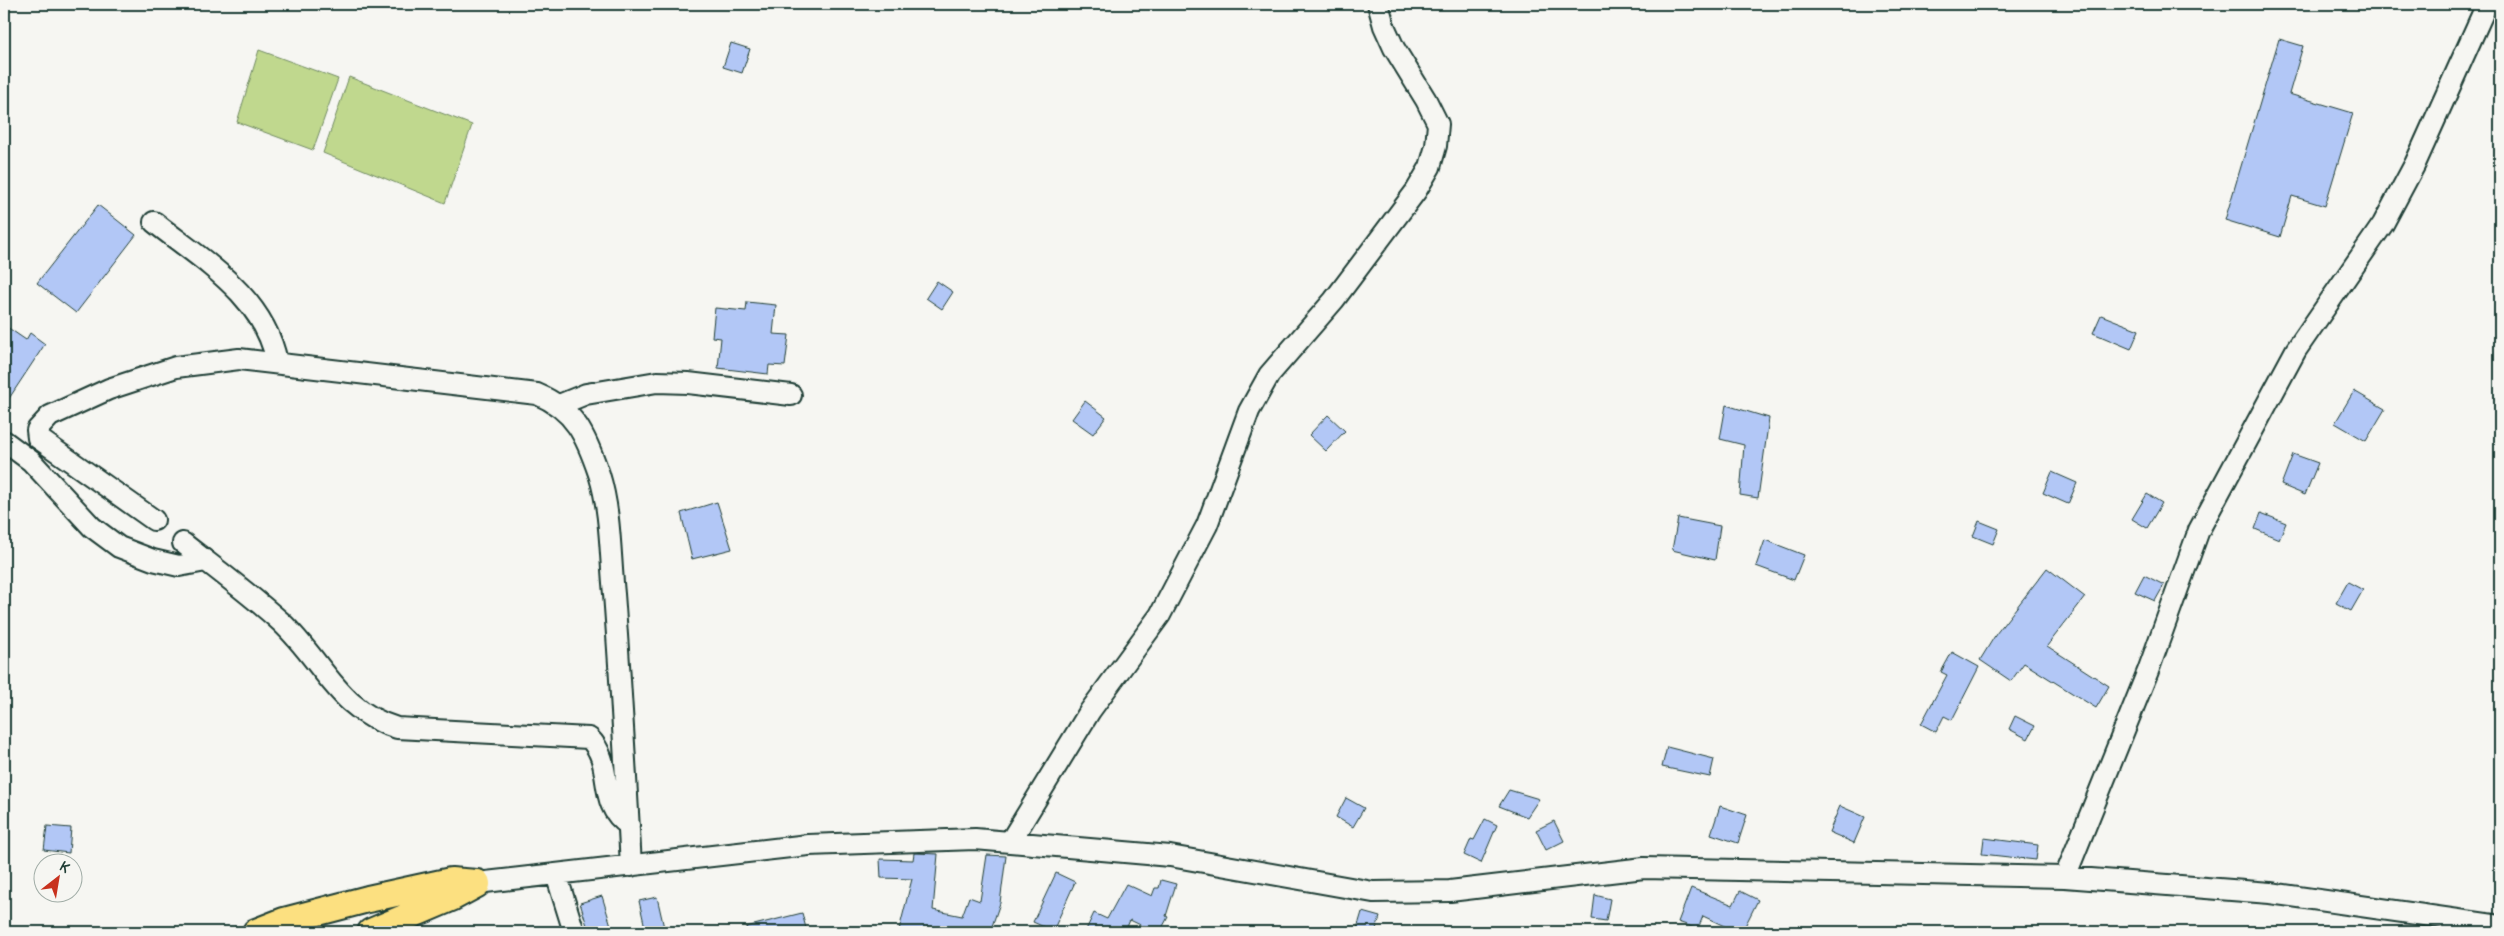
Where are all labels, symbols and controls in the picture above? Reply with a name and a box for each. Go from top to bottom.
north arrow [32,854,82,904]
text: K [56,858,73,877]

